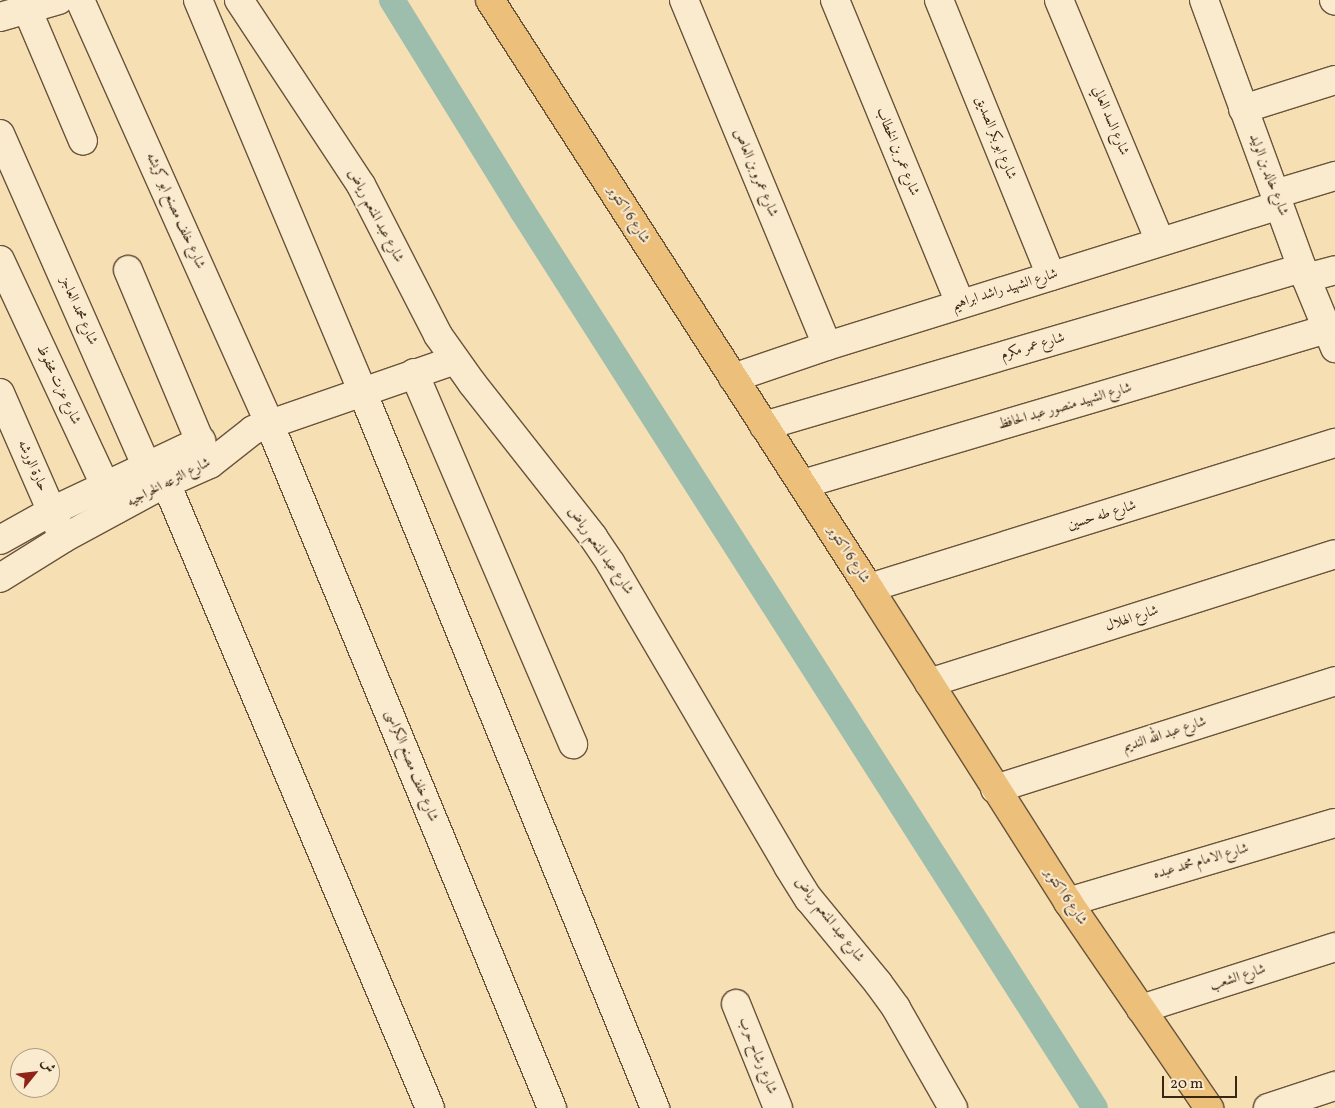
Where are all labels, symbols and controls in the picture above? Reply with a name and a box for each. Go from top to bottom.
street label: شارع السد العالي [1088,84,1132,158]
street label: شارع ابو بكر الصديق [971,94,1019,182]
street label: شارع عمر بن الخطاب [872,105,922,199]
street label: شارع عمرو بن العاص [729,126,781,220]
street label: شارع خالد بن الوليد [1245,132,1291,218]
street label: شارع خلف مصنع ابو كريشه [142,150,208,272]
street label: شارع عبد المنعم رياض [343,166,407,266]
street label: شارع 6 اكتوبر [603,183,653,247]
street label: شارع الشهيد راشد ابراهيم [950,266,1060,314]
street label: شارع محمد العاجز [56,274,100,348]
street label: شارع عمر مكرم [999,330,1067,364]
street label: شارع عزت محفوظ [32,343,84,427]
street label: شارع الشهيد منصور عبد الحافظ [996,380,1134,434]
street label: حارة الورشه [13,438,51,494]
street label: شارع الترعه الخراجيه [124,455,214,511]
street label: شارع طه حسين [1066,498,1138,534]
street label: شارع عبد المنعم رياض [563,504,637,598]
street label: شارع 6 اكتوبر [823,523,873,587]
street label: شارع الهلال [1103,603,1161,635]
street label: شارع خلف مصنع الكراسى [381,708,441,824]
street label: شارع عبد الله النديم [1121,714,1209,756]
street label: شارع الامام محمد عبده [1151,840,1251,884]
street label: شارع 6 اكتوبر [1040,865,1090,929]
street label: شارع عبد المنعم رياض [791,874,867,966]
street label: شارع الشعب [1208,961,1268,995]
street label: شارع رشاح حرب [734,1015,780,1097]
north arrow [10,1048,60,1098]
text: ش [36,1055,59,1077]
scale bar [1165,1066,1240,1098]
text: 20 m [1170,1074,1203,1095]

